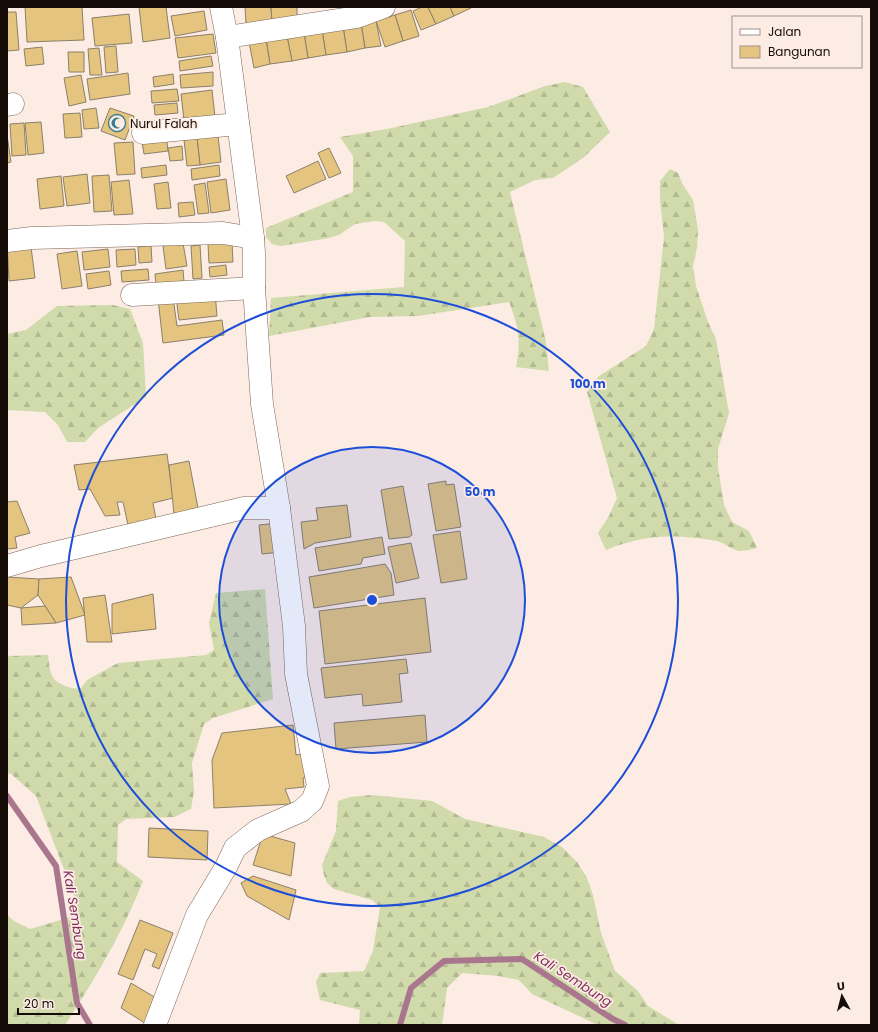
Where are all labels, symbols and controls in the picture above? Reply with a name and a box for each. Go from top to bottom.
legend [732,16,862,68]
text: Jalan [768,23,801,40]
text: Bangunan [768,43,830,60]
mosque icon: Nurul Falah [107,113,127,133]
place label: Nurul Falah [130,115,197,132]
text: 100 m [570,375,606,392]
text: 50 m [465,483,496,500]
centre of rings [365,593,379,607]
water label: Kali Sembung [59,869,91,961]
water label: Kali Sembung [530,947,616,1012]
north arrow [822,976,862,1016]
text: U [836,978,846,994]
scale bar [18,990,79,1016]
text: 20 m [24,995,54,1012]

